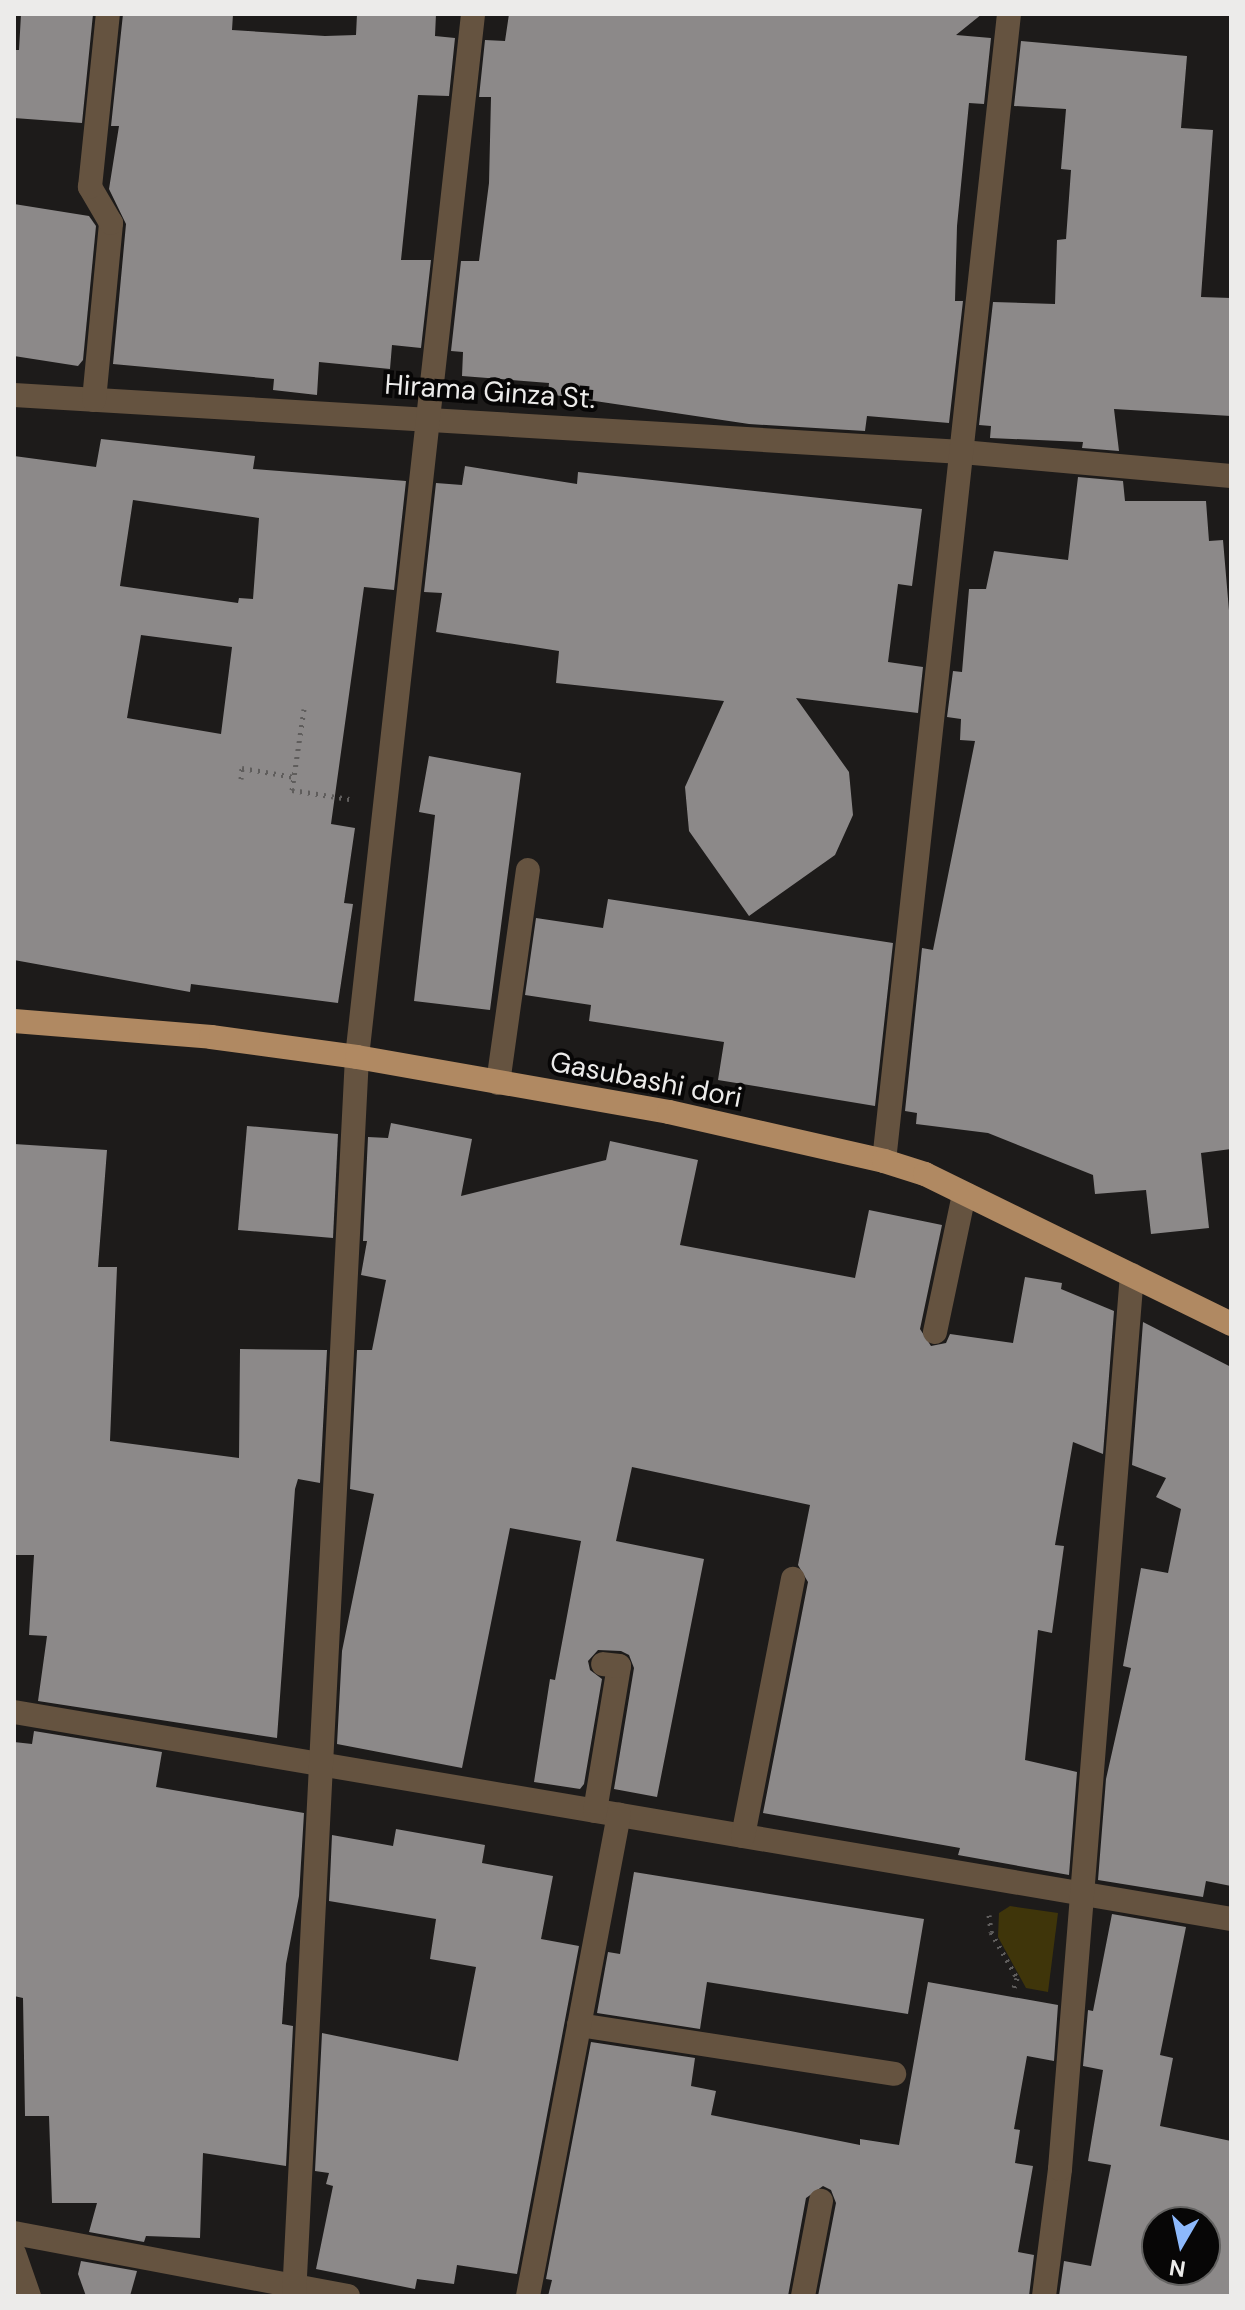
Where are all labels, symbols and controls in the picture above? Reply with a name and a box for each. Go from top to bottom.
street label: Hirama Ginza St. [383,368,597,416]
street label: Gasubashi dori [547,1045,745,1115]
north arrow [1141,2206,1221,2286]
text: N [1167,2253,1188,2284]

